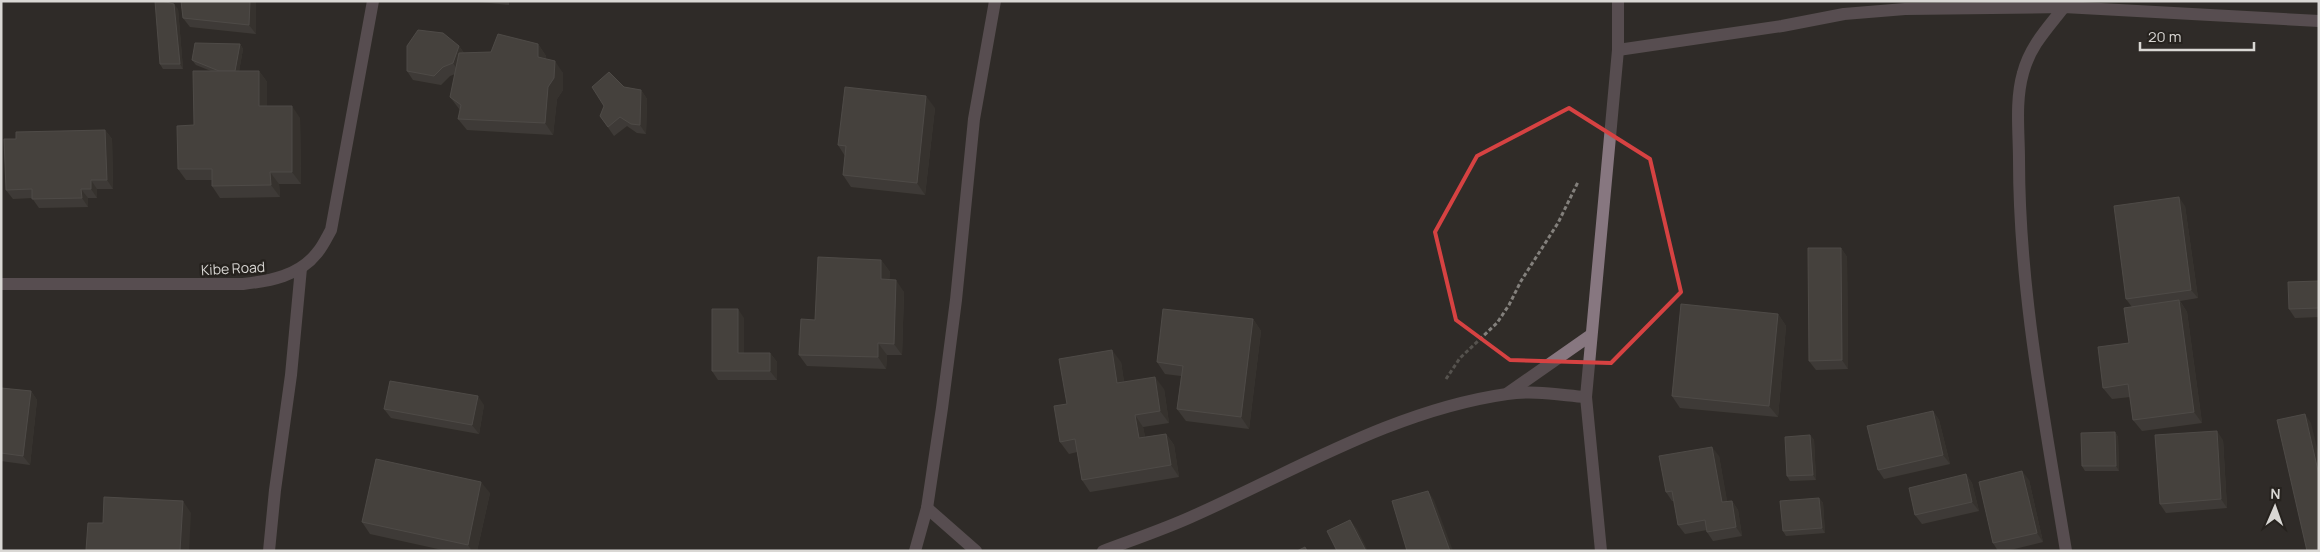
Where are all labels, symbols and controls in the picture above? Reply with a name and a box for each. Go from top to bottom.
scale bar [2140,20,2254,52]
text: 20 m [2148,26,2181,47]
street label: Kibe Road [201,257,265,279]
north arrow [2250,482,2300,532]
text: N [2270,484,2281,503]

